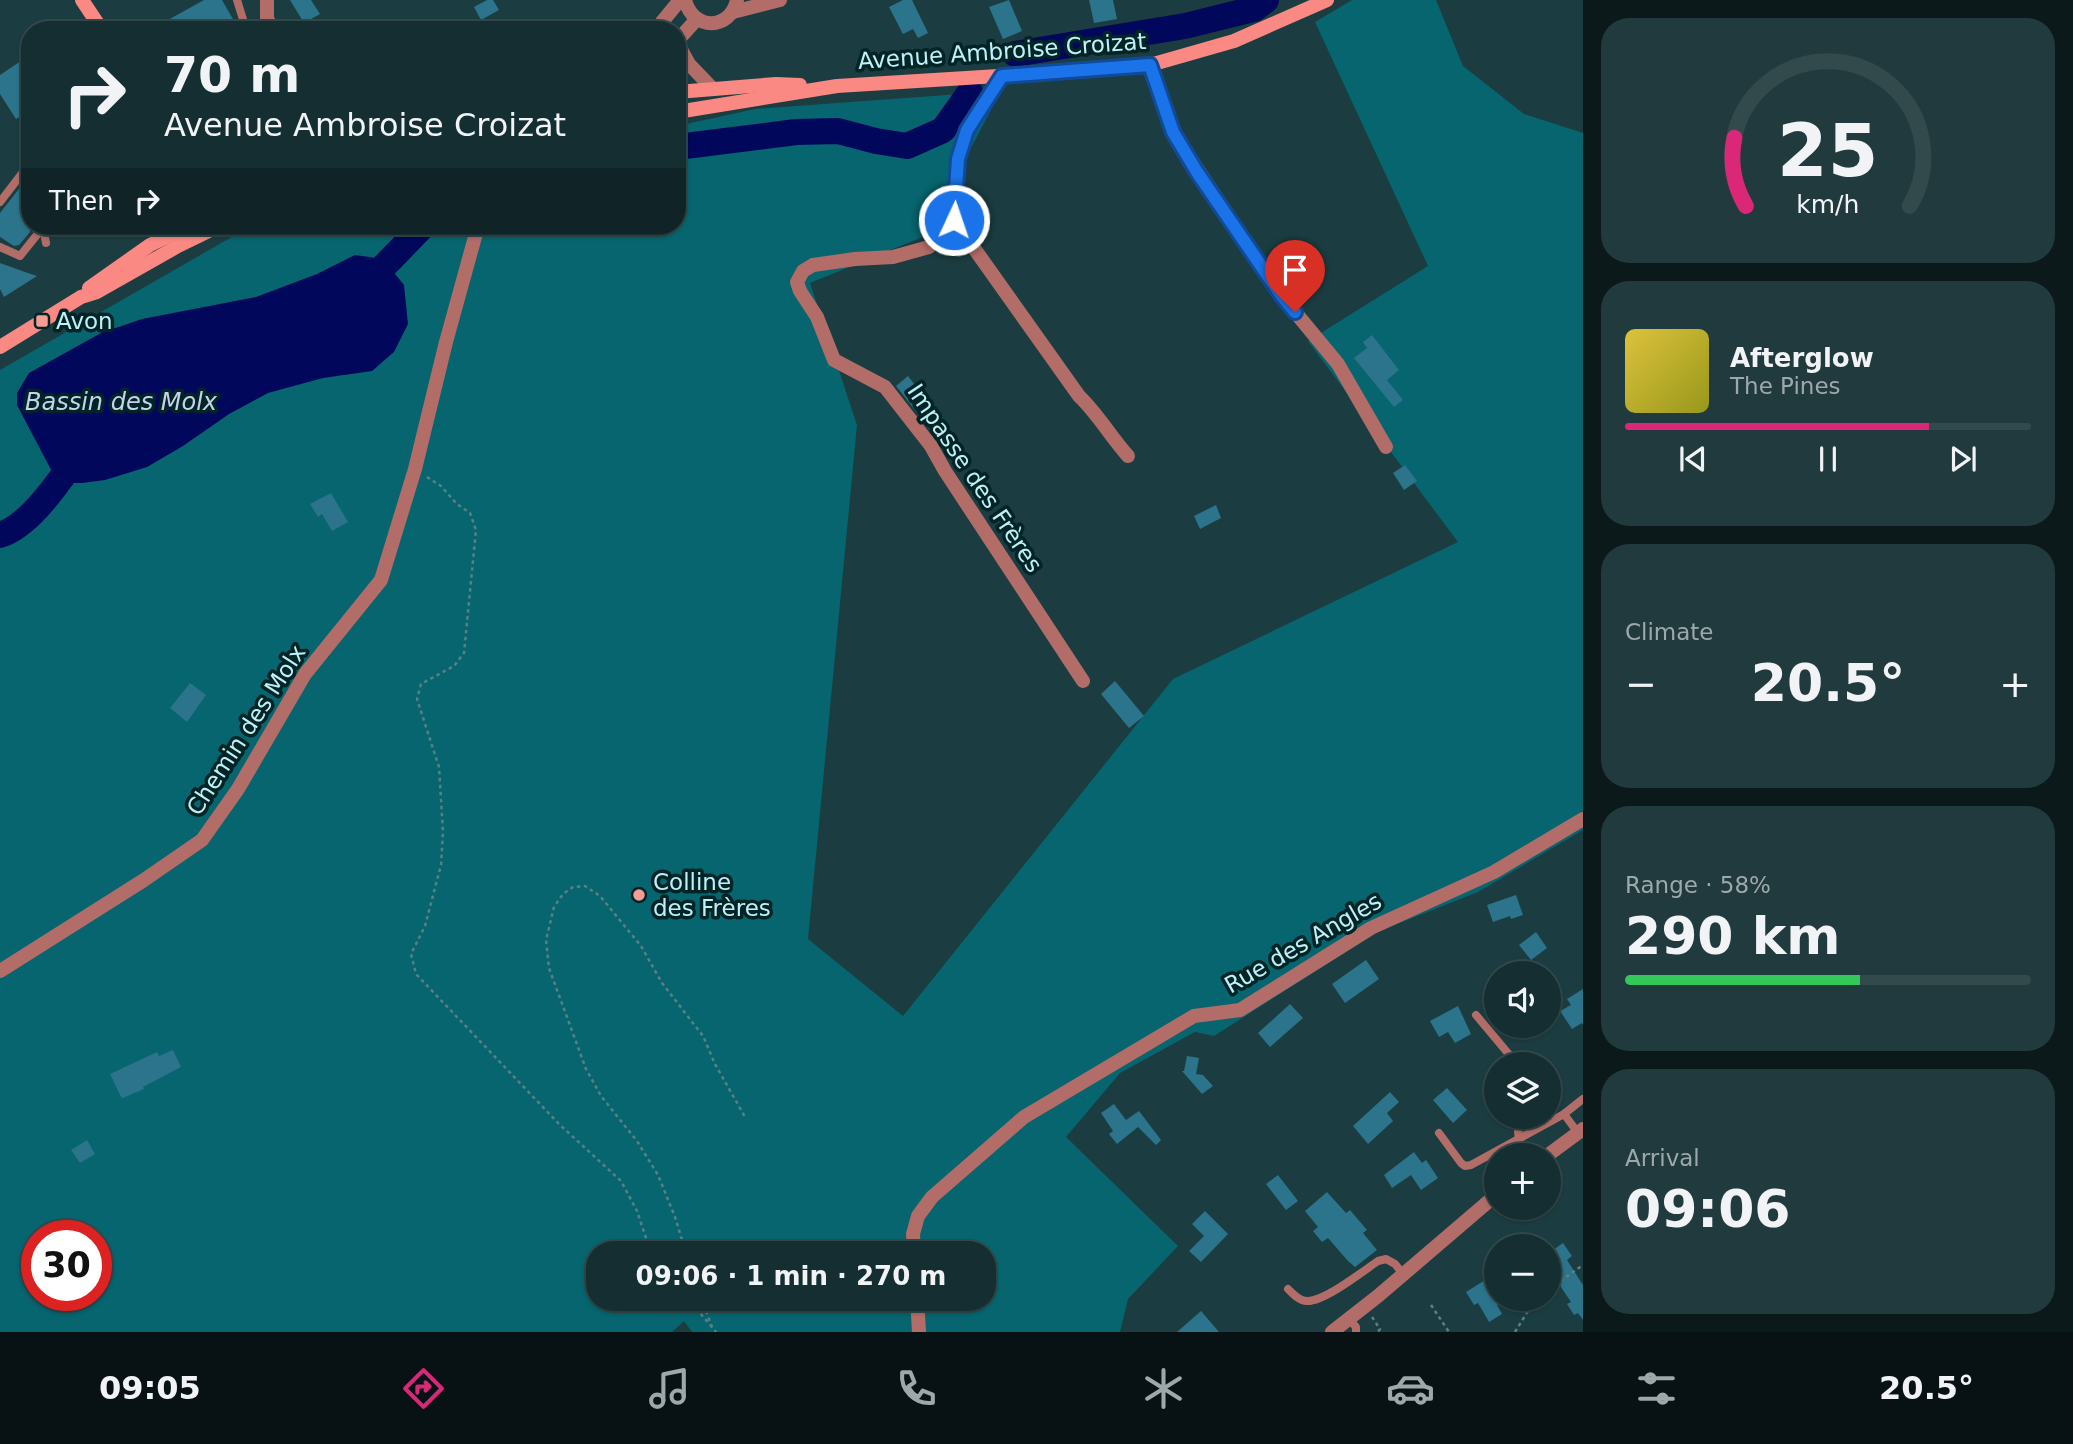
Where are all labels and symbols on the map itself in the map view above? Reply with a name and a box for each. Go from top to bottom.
street label: Avenue Ambroise Croizat [857,28,1147,74]
position arrow [917,183,991,257]
pin [1265,240,1325,312]
place label: Avon [56,308,113,334]
marker: Avon [34,313,50,329]
street label: Impasse des Frères [902,379,1048,577]
water label: Bassin des Molx [25,388,218,416]
street label: Chemin des Molx [181,640,311,820]
place label: Colline des Frères [653,869,771,921]
marker: Colline des Frères [631,887,647,903]
street label: Rue des Angles [1220,888,1386,998]
speed limit sign: 30 [21,1220,112,1311]

